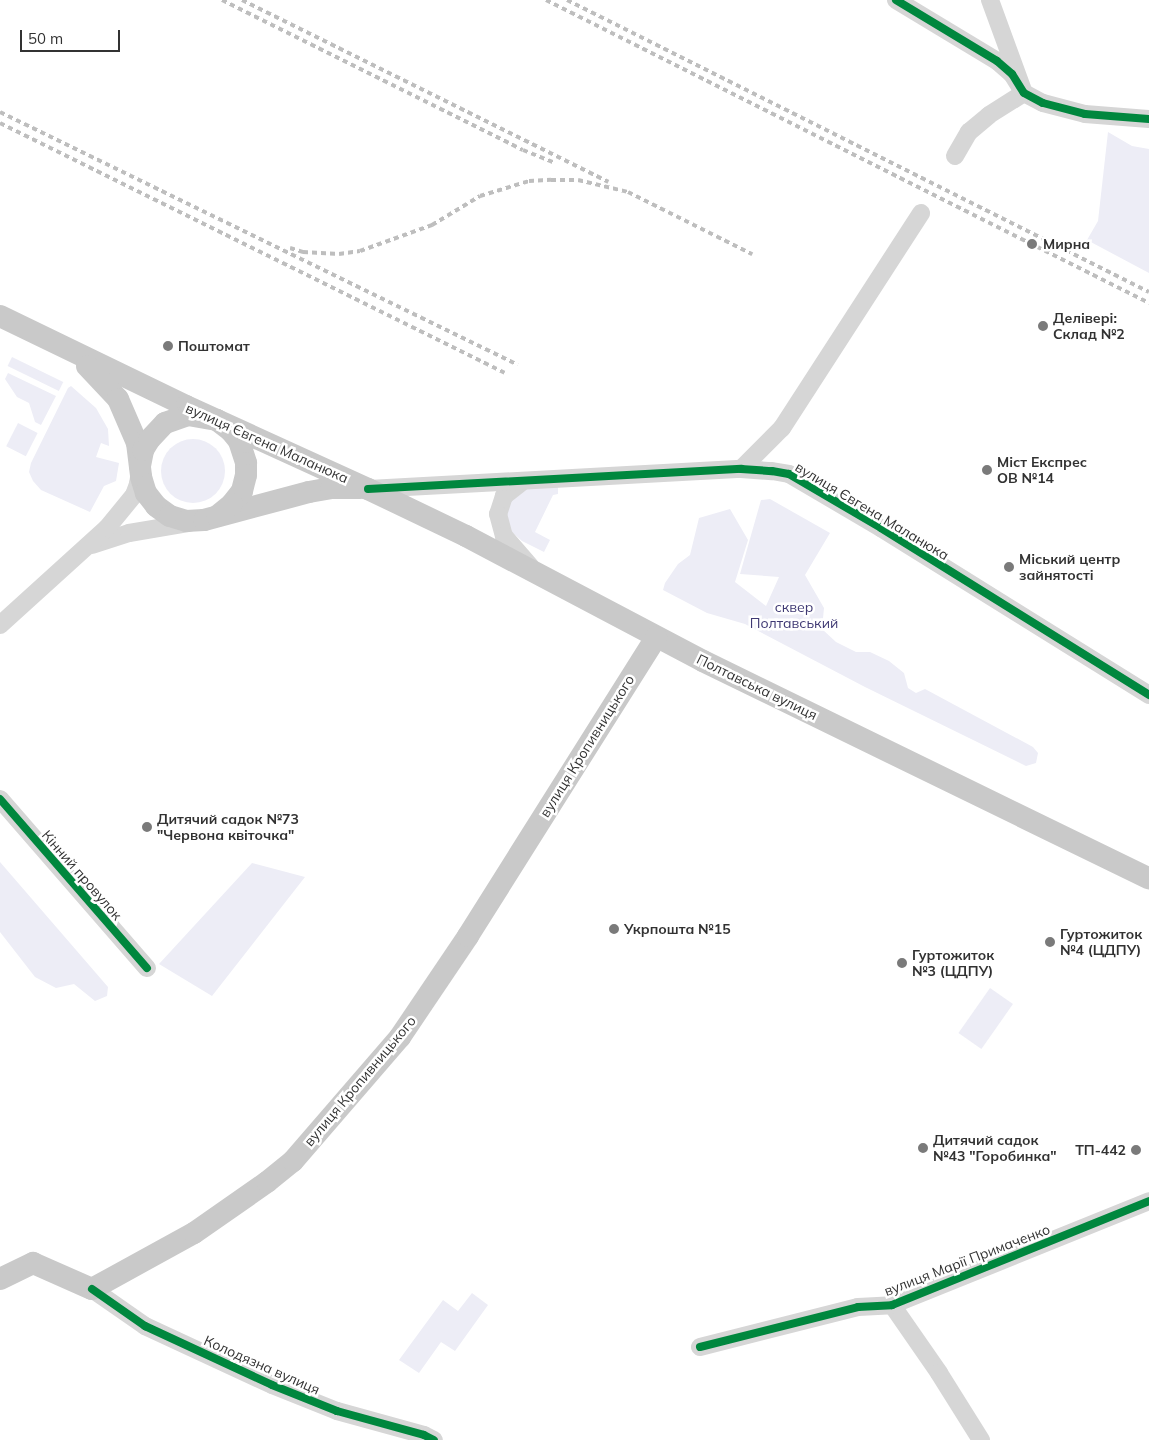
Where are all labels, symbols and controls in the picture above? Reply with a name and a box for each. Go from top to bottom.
scale bar [22,20,122,52]
text: 50 m [28,29,63,48]
place label: Мирна [1043,236,1090,252]
marker: Мирна [1025,237,1039,251]
place label: Делівері: Склад №2 [1053,310,1125,342]
marker: Делівері: Склад №2 [1037,320,1049,332]
place label: Поштомат [178,338,250,354]
marker: Поштомат [162,340,174,352]
street label: вулиця Євгена Маланюка [183,399,351,487]
place label: Міст Експрес ОВ №14 [997,454,1087,487]
street label: вулиця Євгена Маланюка [792,458,952,564]
marker: Міст Експрес ОВ №14 [981,464,993,476]
place label: Міський центр зайнятості [1019,551,1120,584]
marker: Міський центр зайнятості [1003,561,1015,573]
park label: сквер Полтавський [750,599,838,632]
street label: Полтавська вулиця [694,651,820,723]
street label: вулиця Кропивницького [536,672,638,820]
place label: Дитячий садок №73 "Червона квіточка" [157,811,299,844]
marker: Дитячий садок №73 "Червона квіточка" [141,821,153,833]
street label: Кінний провулок [38,827,126,923]
place label: Укрпошта №15 [624,921,731,937]
marker: Укрпошта №15 [608,923,620,935]
place label: Гуртожиток №4 (ЦДПУ) [1060,926,1142,959]
marker: Гуртожиток №4 (ЦДПУ) [1044,936,1056,948]
place label: Гуртожиток №3 (ЦДПУ) [912,947,994,980]
marker: Гуртожиток №3 (ЦДПУ) [896,957,908,969]
street label: вулиця Кропивницького [301,1013,419,1149]
place label: Дитячий садок №43 "Горобинка" [933,1132,1057,1164]
marker: Дитячий садок №43 "Горобинка" [917,1142,929,1154]
place label: ТП-442 [1075,1142,1126,1158]
marker: ТП-442 [1130,1144,1142,1156]
street label: вулиця Марії Примаченко [882,1221,1052,1299]
street label: Колодязна вулиця [201,1332,323,1398]

